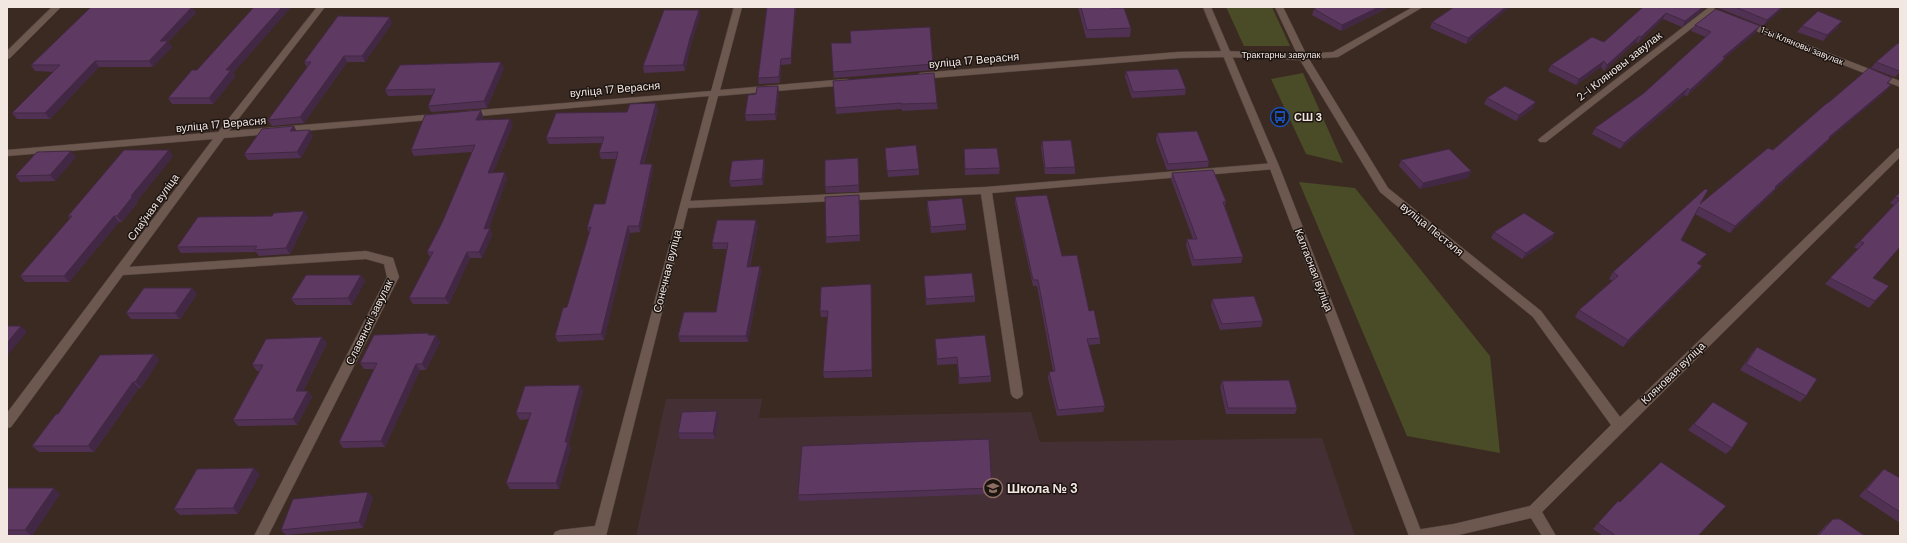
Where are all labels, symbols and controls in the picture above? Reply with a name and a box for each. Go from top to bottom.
street label: 1-ы Кляновы завулак [1759,24,1845,68]
street label: 2-і Кляновы завулак [1573,28,1665,104]
street label: вуліца 17 Верасня [928,49,1020,71]
street label: Трактарны завулак [1241,49,1321,61]
street label: вуліца 17 Верасня [569,78,661,100]
bus stop icon: СШ 3 [1269,106,1291,128]
place label: СШ 3 [1294,110,1322,124]
street label: вуліца 17 Верасня [175,113,267,135]
street label: Слаўная вуліца [124,170,182,243]
street label: вуліца Пестэля [1398,199,1467,259]
street label: Сонечная вуліца [650,227,684,314]
street label: Калгасная вуліца [1292,227,1337,314]
street label: Славянскі завулак [342,277,396,367]
street label: Кляновая вуліца [1638,338,1709,407]
school or university icon: Школа № 3 [982,477,1004,499]
place label: Школа № 3 [1007,480,1078,497]

